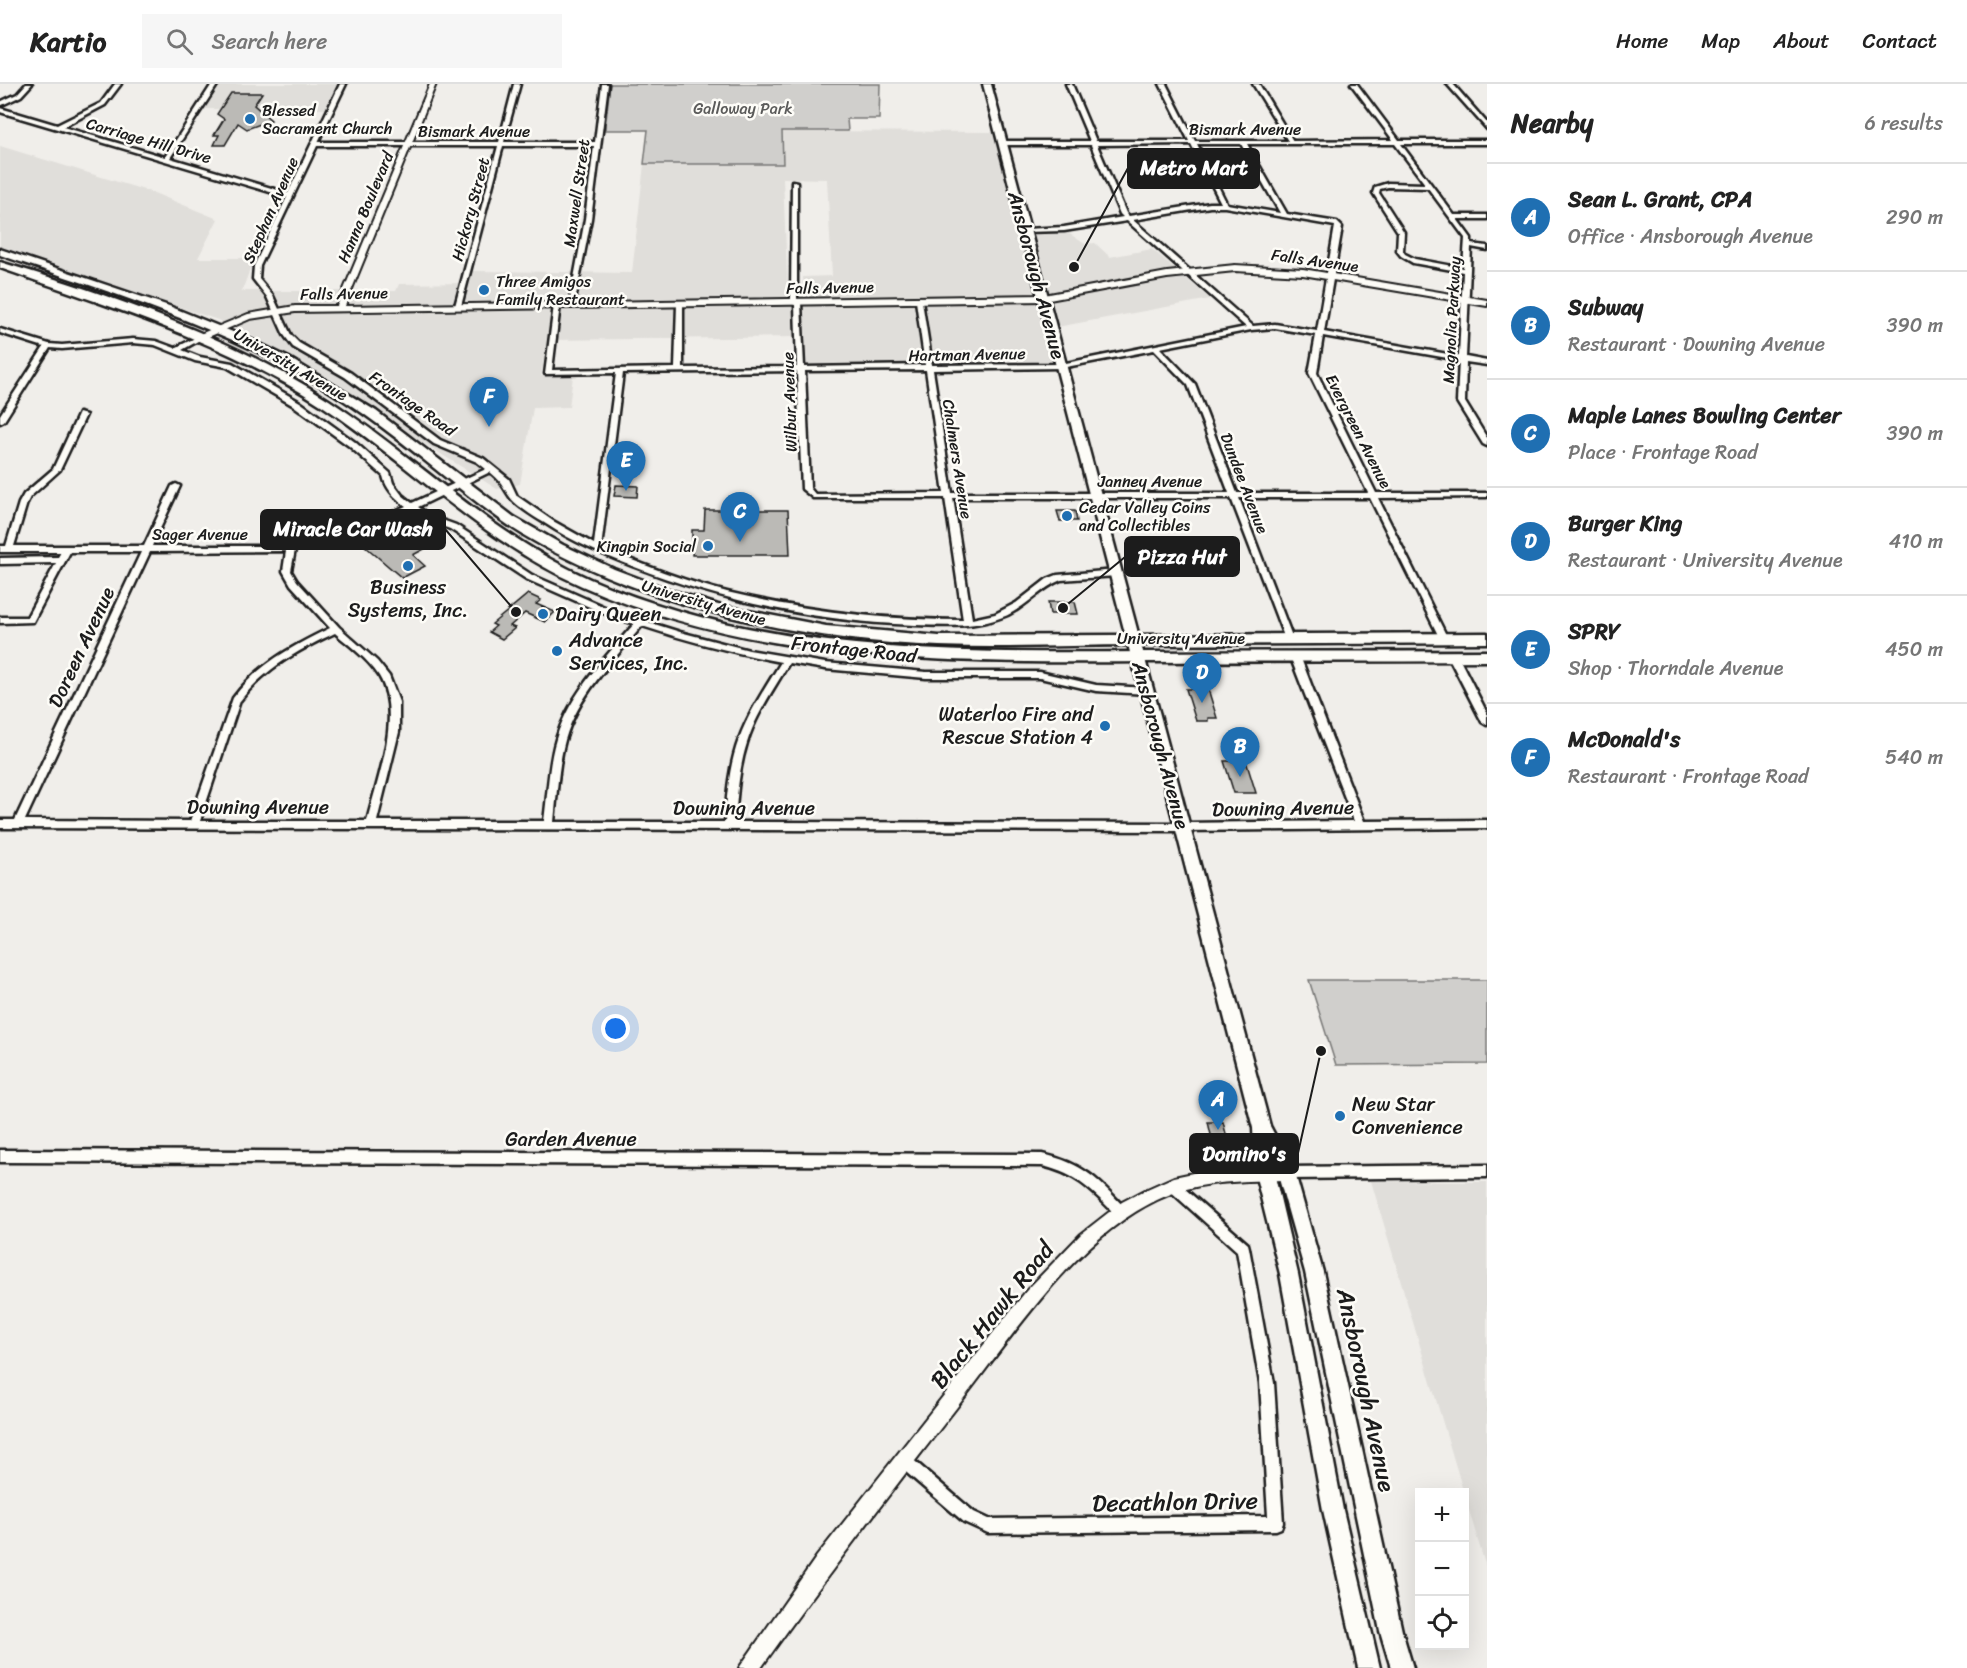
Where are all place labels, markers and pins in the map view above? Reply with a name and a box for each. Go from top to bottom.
place label: Blessed Sacrament Church [262,96,392,143]
marker: Blessed Sacrament Church [243,112,257,126]
callout: Metro Mart [1128,149,1259,188]
place label: Three Amigos Family Restaurant [496,267,625,314]
marker: Three Amigos Family Restaurant [477,283,491,297]
pin: F [470,378,508,427]
pin: E [606,442,646,491]
pin: C [720,492,760,542]
place label: Cedar Valley Coins and Collectibles [1079,493,1211,540]
marker: Cedar Valley Coins and Collectibles [1060,509,1074,523]
callout: Miracle Car Wash [261,510,445,549]
place label: Kingpin Social [597,532,696,561]
callout: Pizza Hut [1125,537,1239,576]
marker: Kingpin Social [701,539,715,553]
marker: Business Systems, Inc. [401,559,415,573]
place label: Business Systems, Inc. [348,570,468,628]
place label: Dairy Queen [555,597,662,632]
marker: Dairy Queen [536,607,550,621]
place label: Advance Services, Inc. [568,623,689,681]
marker: Advance Services, Inc. [550,644,564,658]
pin: D [1182,654,1222,703]
place label: Waterloo Fire and Rescue Station 4 [939,697,1094,755]
marker: Waterloo Fire and Rescue Station 4 [1098,719,1112,733]
pin: B [1220,728,1260,777]
pin: A [1198,1080,1238,1130]
place label: New Star Convenience [1352,1087,1463,1145]
marker: New Star Convenience [1333,1109,1347,1123]
callout: Domino's [1190,1134,1298,1173]

